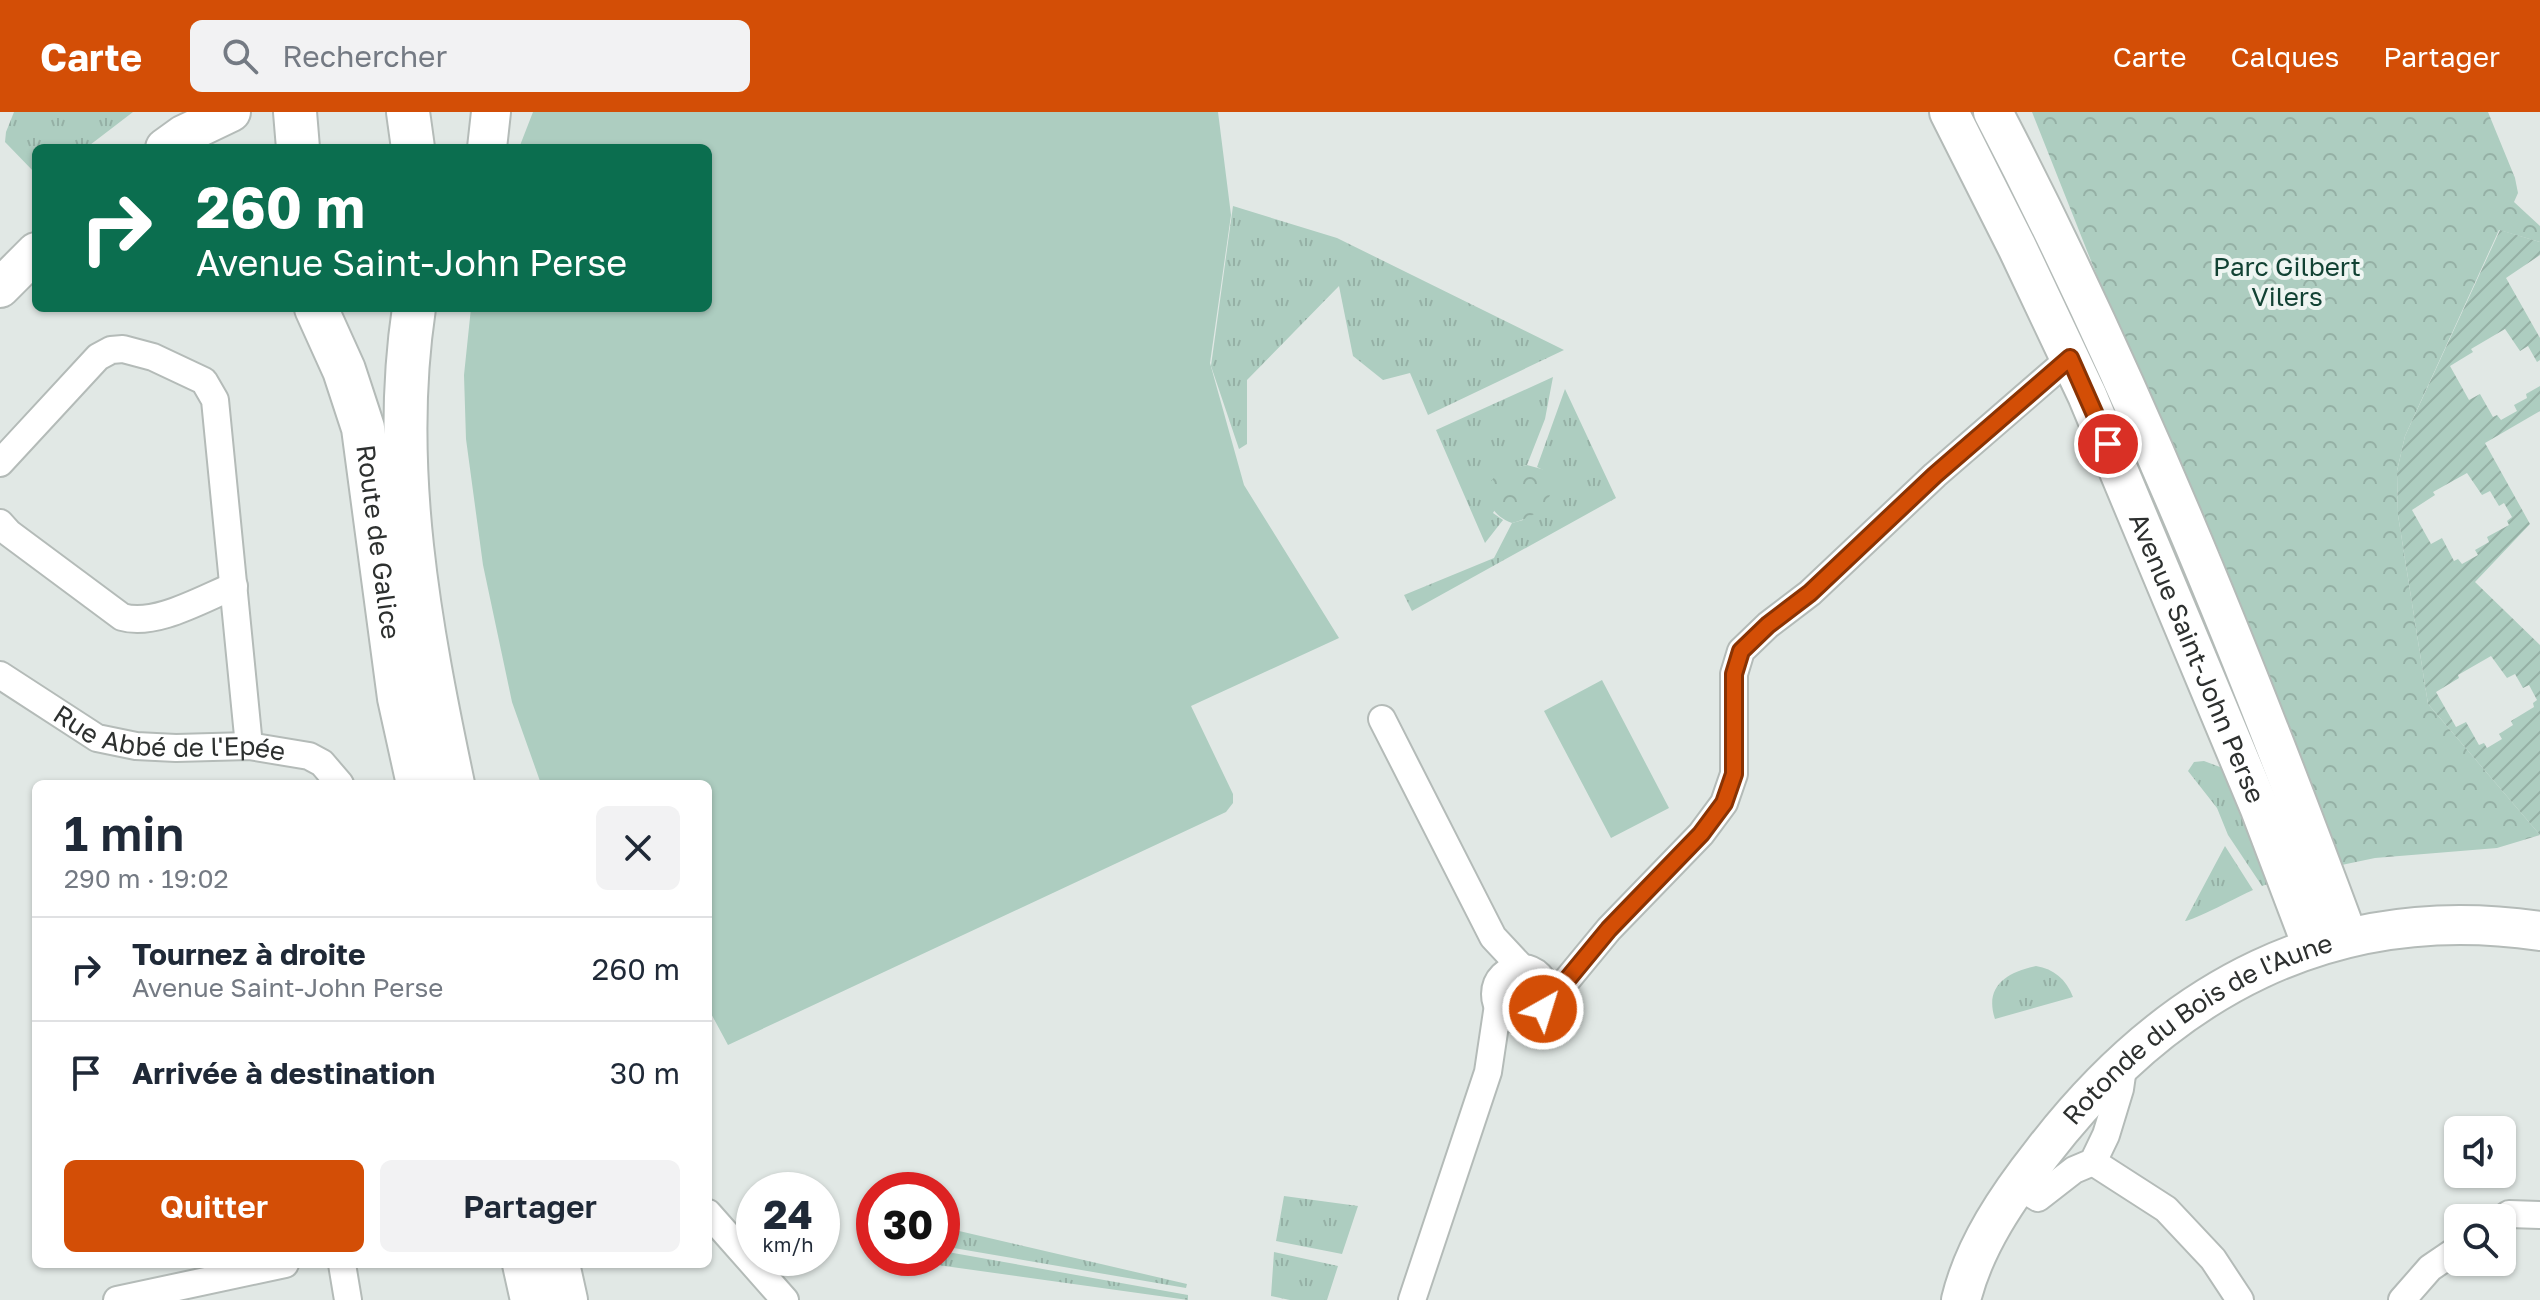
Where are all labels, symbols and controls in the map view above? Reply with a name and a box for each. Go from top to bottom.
search box [190,20,750,92]
text: Carte [40,34,142,79]
icon: search [218,34,262,78]
text: Rechercher [282,38,447,74]
text: Carte [2113,40,2186,73]
text: Calques [2230,40,2339,73]
text: Partager [2383,40,2500,73]
text: 260 m [196,173,365,240]
icon: right [64,176,168,280]
text: Avenue Saint-John Perse [196,241,627,284]
park label: Parc Gilbert Vilers [2213,251,2361,312]
pin [2074,410,2142,478]
icon: arrive [2086,422,2130,466]
street label: Route de Galice [350,443,407,641]
street label: Avenue Saint-John Perse [2123,508,2272,808]
street label: Rue Abbé de l'Epée [48,698,288,767]
text: 1 min [64,804,184,862]
button: close [596,806,680,890]
text: 290 m · 19:02 [64,863,229,894]
street label: Rotonde du Bois de l'Aune [2056,927,2336,1131]
text: Tournez à droite [132,936,366,972]
icon: right [64,947,108,991]
text: 260 m [592,951,680,987]
position arrow [1501,967,1585,1051]
text: Avenue Saint-John Perse [132,972,443,1003]
icon: arrive [64,1051,108,1095]
text: Arrivée à destination [132,1055,435,1091]
text: 30 m [610,1055,680,1091]
map controls [2444,1116,2516,1276]
button: sound [2444,1116,2516,1188]
button: Quitter [64,1160,364,1252]
button: Partager [380,1160,680,1252]
speed limit sign: 30 [856,1172,960,1276]
text: 24 [763,1190,813,1238]
button: search [2444,1204,2516,1276]
text: km/h [763,1232,813,1256]

